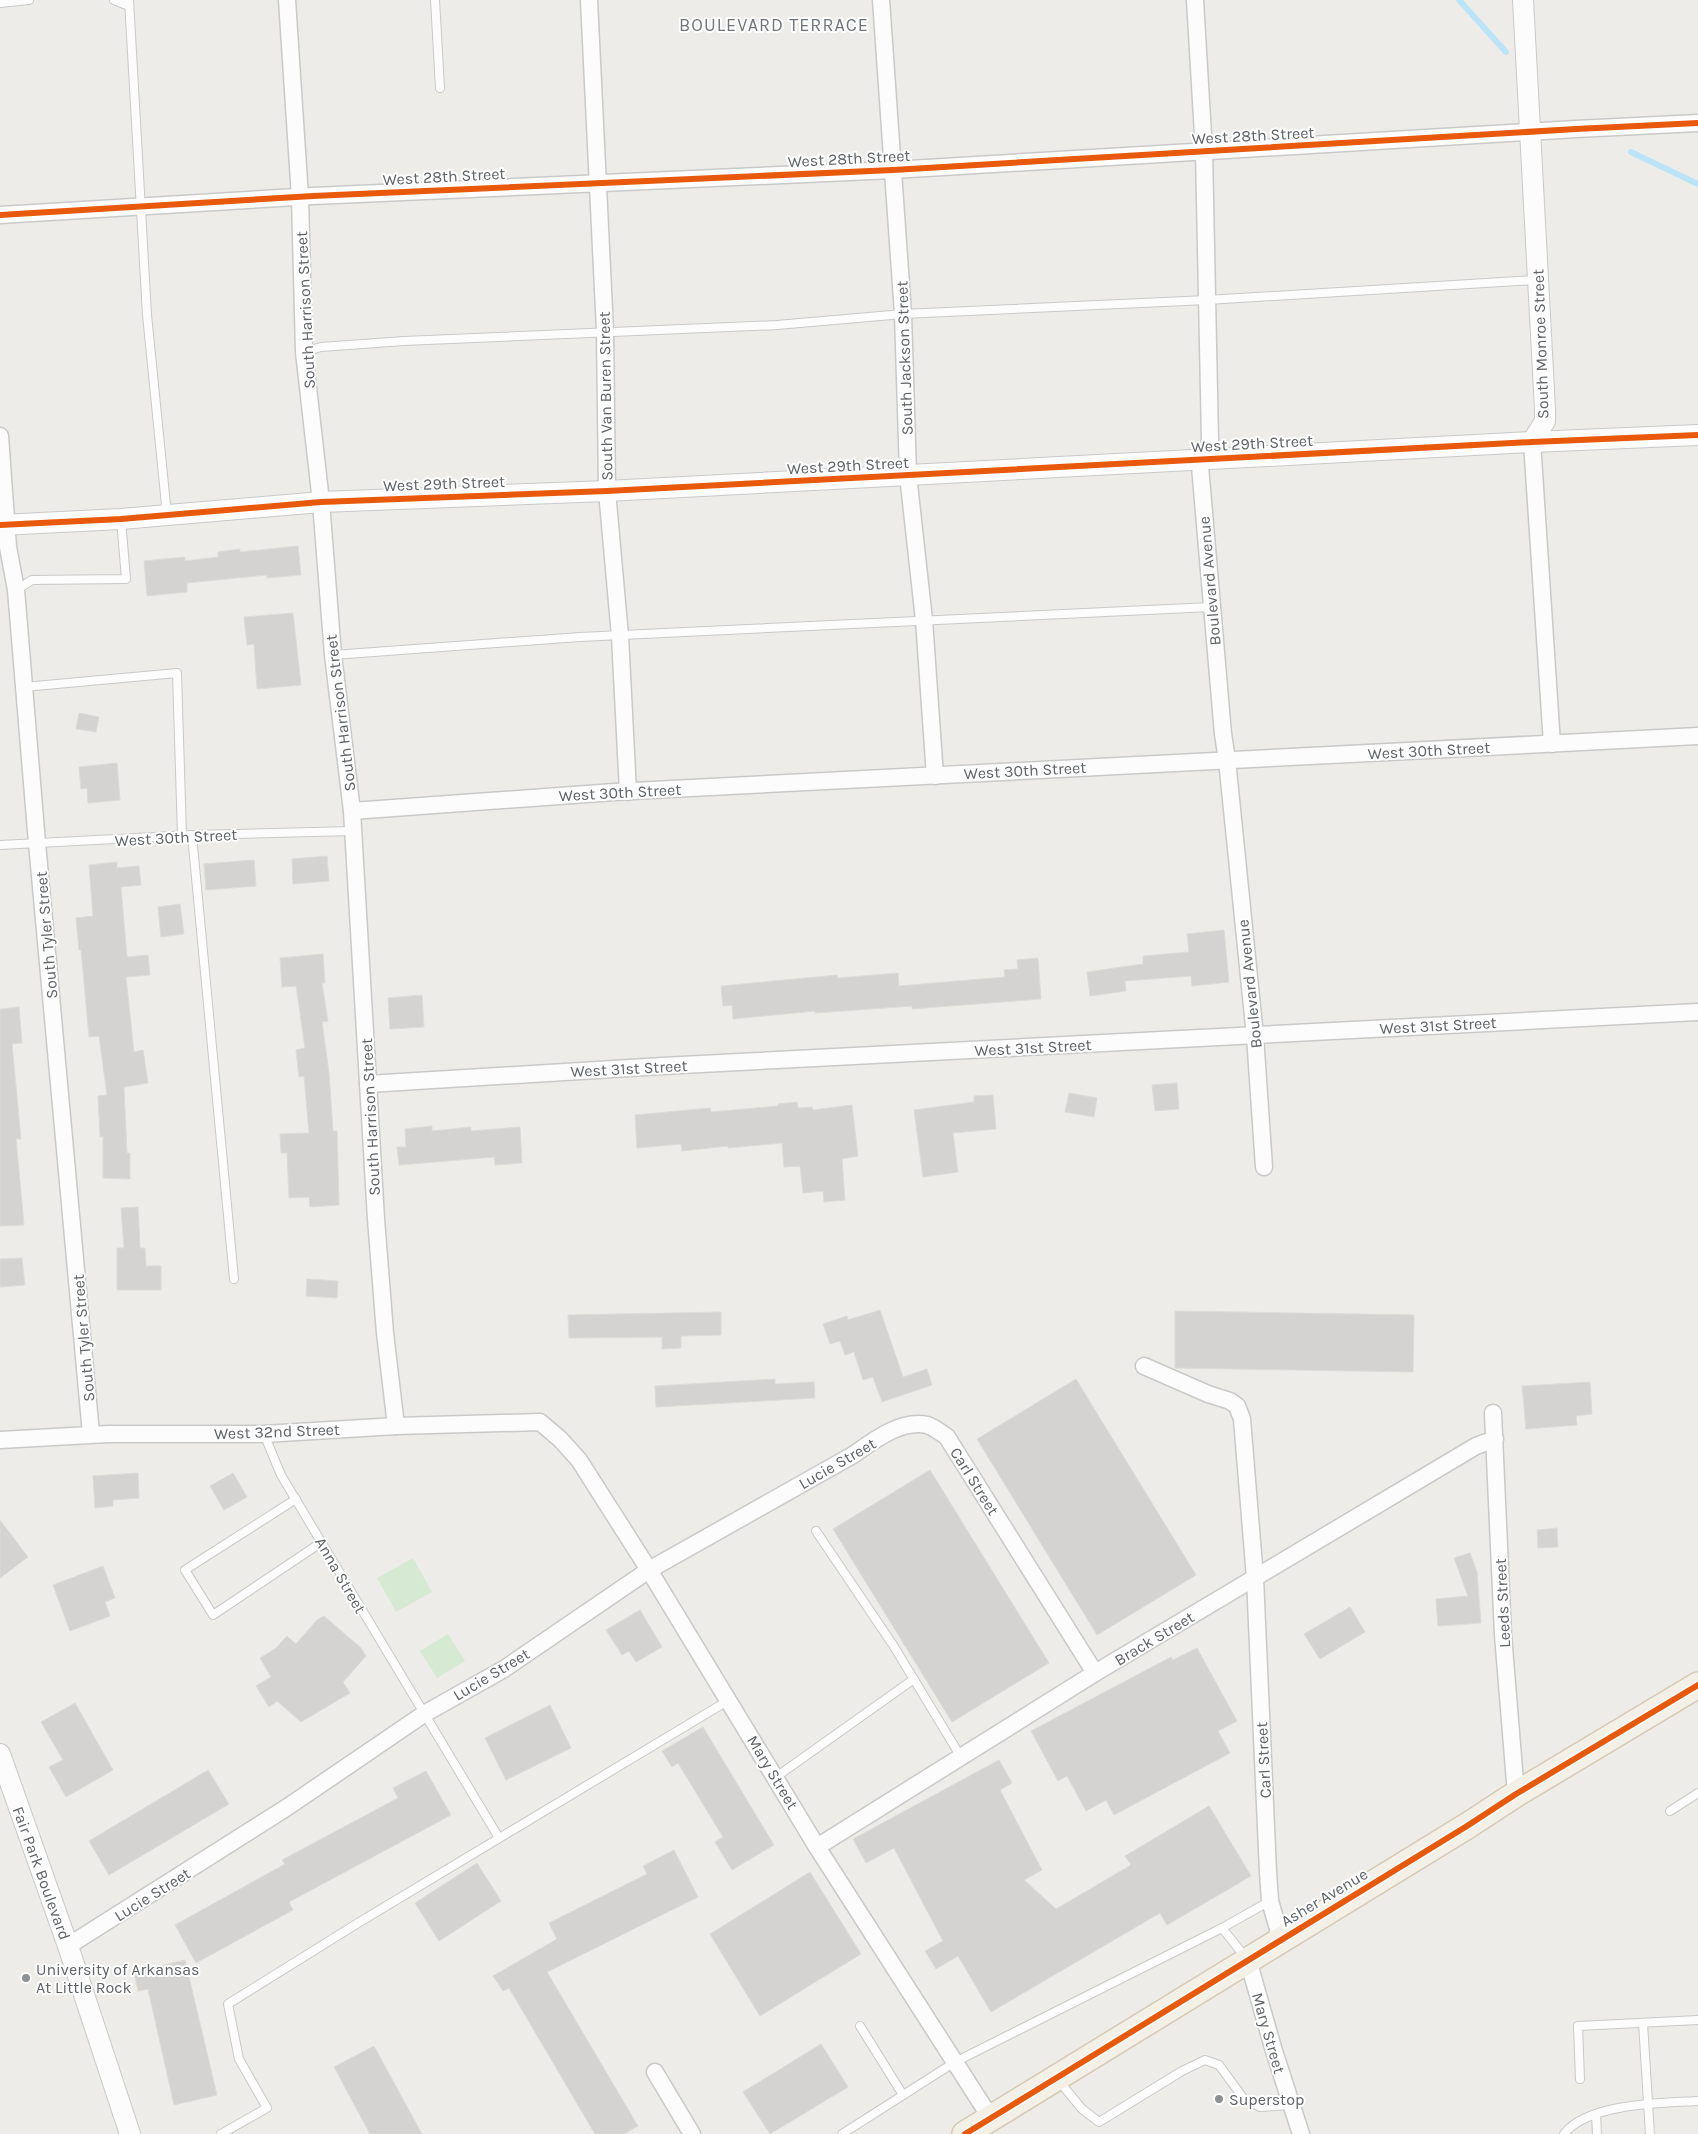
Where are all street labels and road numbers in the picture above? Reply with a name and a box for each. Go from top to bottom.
street label: West 28th Street [1191,123,1315,148]
street label: West 28th Street [787,146,911,171]
street label: West 28th Street [382,164,506,189]
street label: South Harrison Street [292,231,319,389]
street label: South Monroe Street [1528,269,1553,419]
street label: South Jackson Street [892,280,917,436]
street label: South Van Buren Street [595,311,616,481]
street label: West 29th Street [1191,431,1314,456]
street label: West 29th Street [787,453,910,478]
street label: West 29th Street [383,472,505,495]
street label: Boulevard Avenue [1194,516,1225,646]
street label: South Harrison Street [321,633,360,792]
street label: West 30th Street [1367,738,1491,763]
street label: West 30th Street [963,758,1087,783]
street label: West 30th Street [558,780,682,805]
street label: West 30th Street [114,825,238,850]
street label: South Tyler Street [31,870,62,1000]
street label: Boulevard Avenue [1233,918,1266,1049]
street label: West 31st Street [1379,1013,1497,1038]
street label: West 31st Street [974,1035,1092,1060]
street label: South Harrison Street [357,1038,384,1196]
street label: West 31st Street [570,1056,688,1081]
street label: South Tyler Street [68,1273,99,1403]
street label: West 32nd Street [214,1420,340,1443]
street label: Lucie Street [795,1434,879,1493]
street label: Carl Street [946,1444,1003,1519]
street label: Anna Street [311,1534,370,1617]
street label: Leeds Street [1491,1558,1514,1648]
street label: Brack Street [1111,1607,1198,1670]
street label: Lucie Street [449,1644,533,1705]
street label: Carl Street [1252,1721,1275,1799]
street label: Mary Street [743,1732,802,1813]
street label: Fair Park Boulevard [9,1804,75,1942]
street label: Lucie Street [111,1864,194,1925]
street label: Asher Avenue [1277,1864,1371,1931]
street label: Mary Street [1248,1990,1289,2076]

